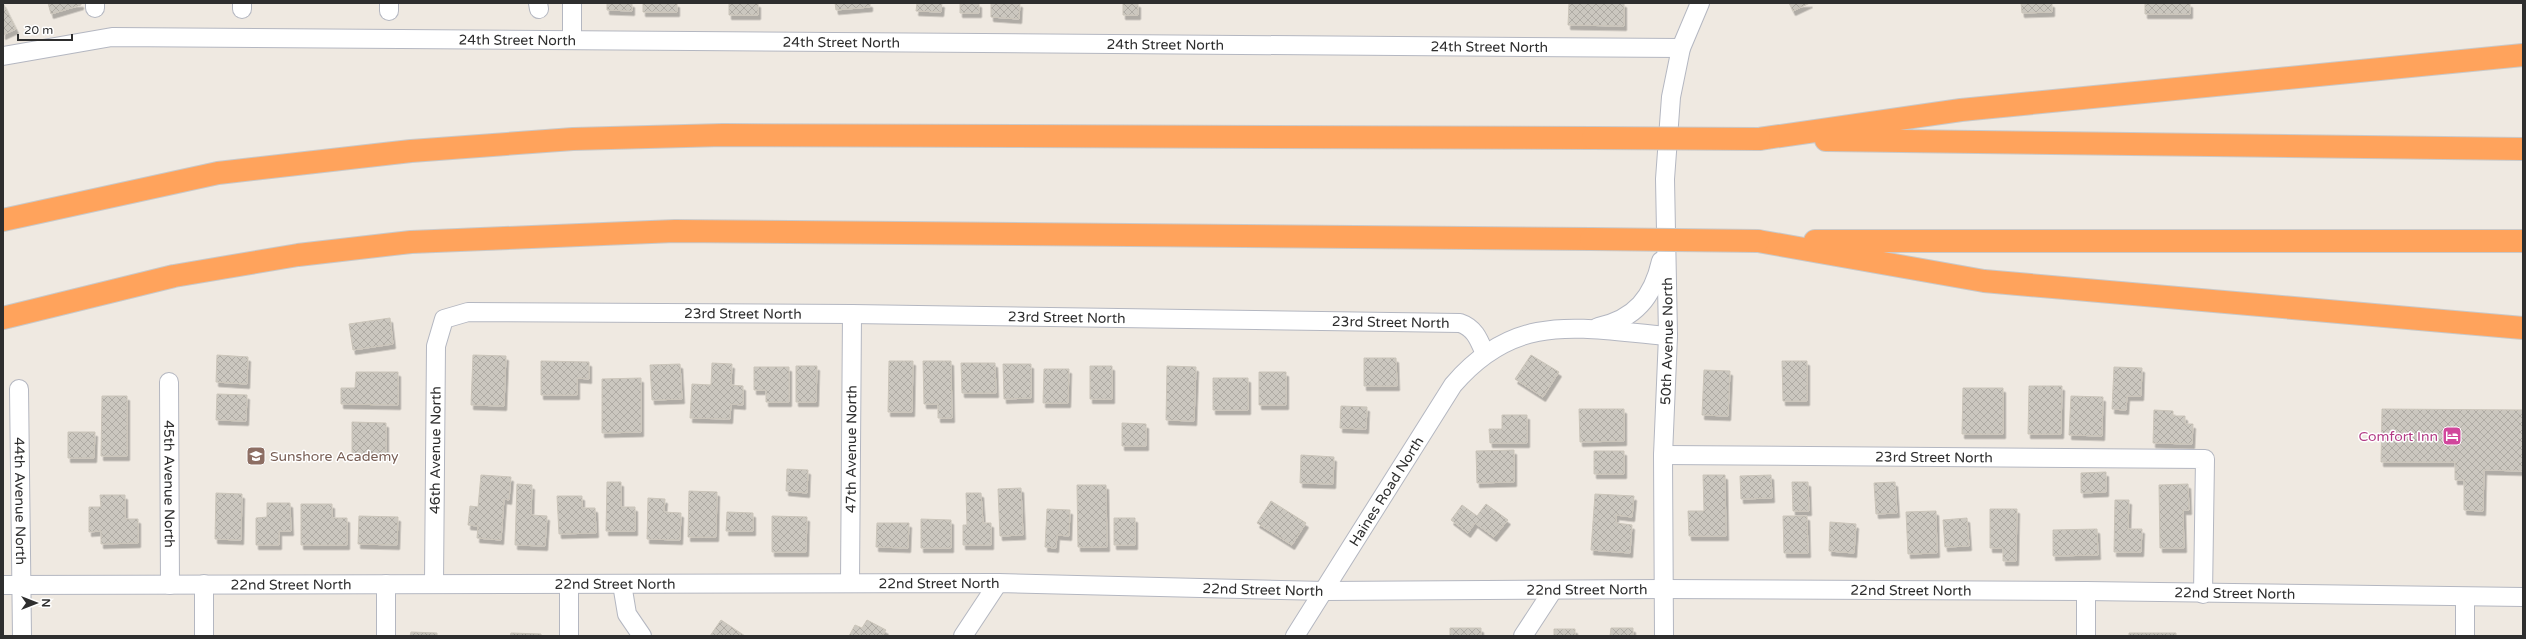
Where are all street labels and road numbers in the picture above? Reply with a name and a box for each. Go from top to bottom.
street label: 24th Street North [458,31,576,49]
street label: 24th Street North [782,34,900,52]
street label: 24th Street North [1106,36,1224,54]
street label: 24th Street North [1430,38,1548,56]
street label: 50th Avenue North [1657,277,1677,405]
street label: 23rd Street North [684,305,802,323]
street label: 23rd Street North [1008,308,1126,327]
street label: 23rd Street North [1332,313,1450,332]
street label: 47th Avenue North [843,385,860,513]
street label: 46th Avenue North [427,386,445,514]
street label: 45th Avenue North [160,420,178,548]
street label: Haines Road North [1346,434,1427,550]
street label: 44th Avenue North [11,437,29,565]
street label: 23rd Street North [1875,449,1993,466]
street label: 22nd Street North [878,575,1000,592]
street label: 22nd Street North [230,576,352,594]
street label: 22nd Street North [554,576,676,593]
street label: 22nd Street North [1202,580,1324,600]
street label: 22nd Street North [1526,581,1648,599]
street label: 22nd Street North [1850,582,1972,599]
street label: 22nd Street North [2174,584,2296,603]

